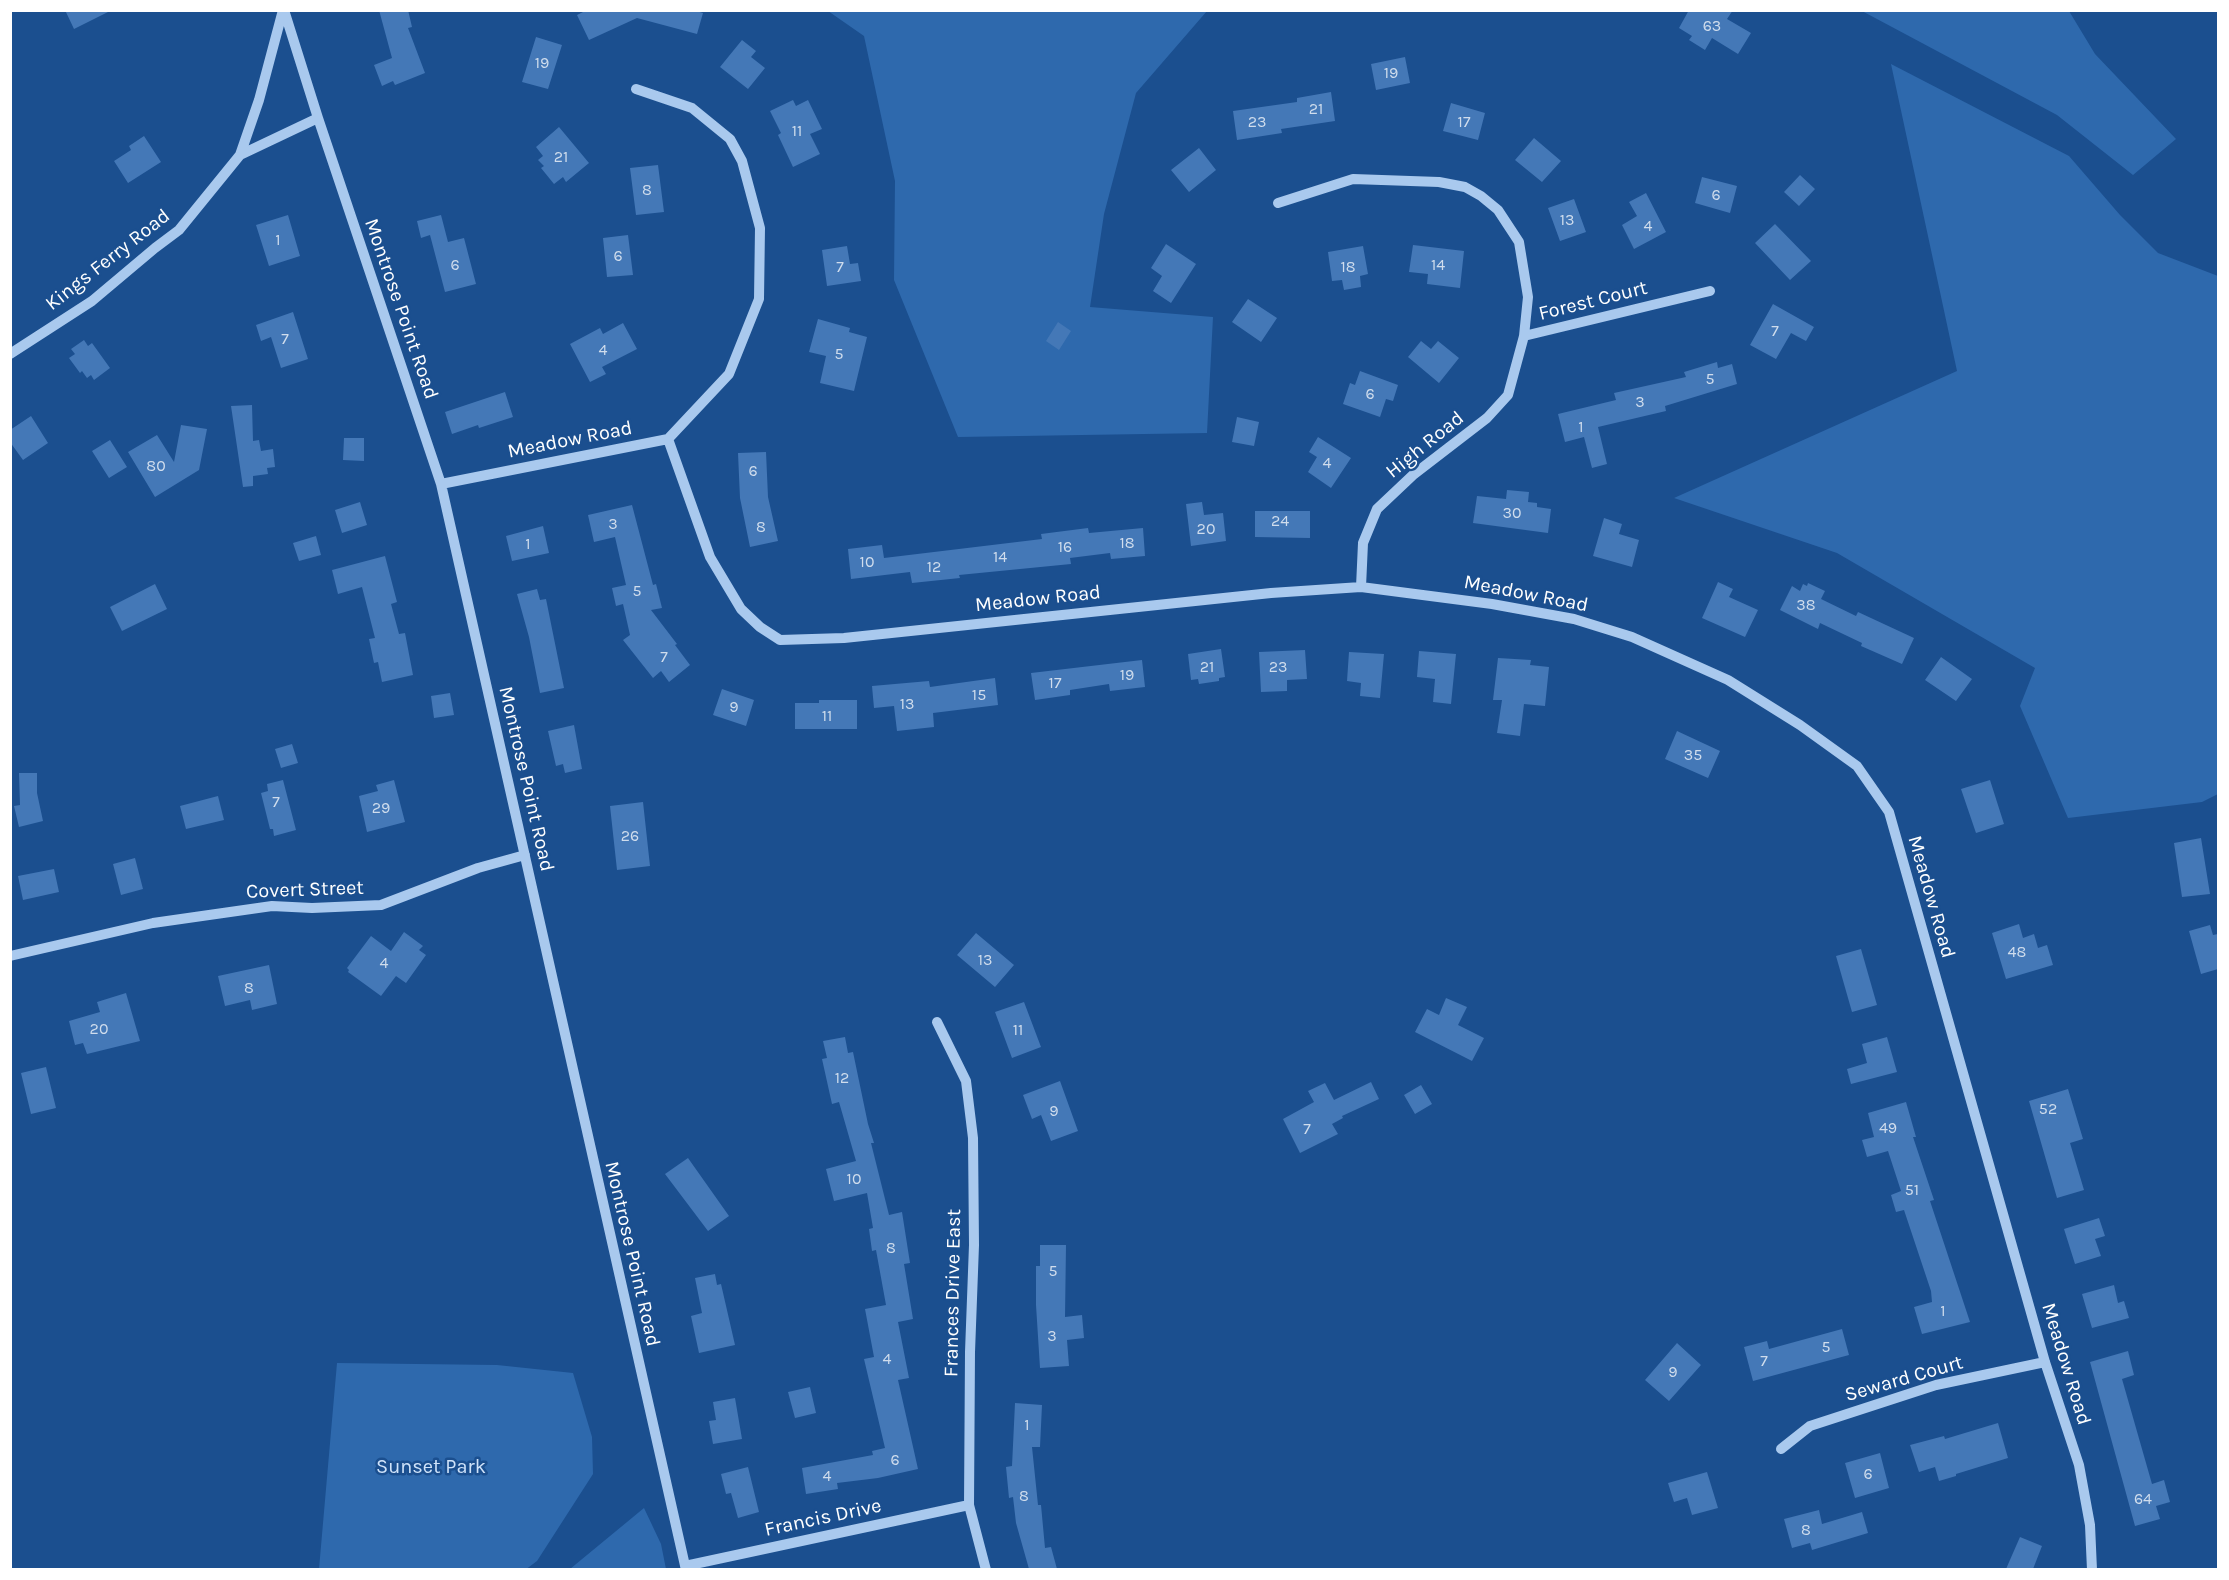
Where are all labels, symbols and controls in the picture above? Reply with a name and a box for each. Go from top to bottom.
house number: 63 [1703,16,1721,36]
house number: 19 [535,53,549,73]
house number: 19 [1384,63,1398,83]
house number: 21 [1309,99,1323,119]
house number: 23 [1248,112,1266,132]
house number: 17 [1458,112,1470,132]
house number: 11 [792,121,802,141]
house number: 21 [554,147,568,167]
house number: 8 [642,180,652,200]
house number: 6 [1711,185,1721,205]
street label: Kings Ferry Road [41,204,175,316]
house number: 13 [1560,210,1574,230]
street label: Montrose Point Road [359,216,443,402]
house number: 4 [1644,216,1652,236]
house number: 1 [275,230,281,250]
house number: 6 [613,246,623,266]
house number: 6 [450,255,460,275]
house number: 14 [1431,255,1445,275]
house number: 7 [836,257,844,277]
house number: 18 [1340,257,1356,277]
street label: Forest Court [1536,276,1650,326]
house number: 7 [1771,321,1779,341]
house number: 7 [281,329,289,349]
house number: 4 [599,340,607,360]
house number: 5 [834,344,844,364]
house number: 5 [1705,369,1715,389]
house number: 6 [1365,384,1375,404]
house number: 3 [1635,392,1645,412]
street label: High Road [1381,406,1469,484]
street label: Meadow Road [506,416,634,464]
house number: 1 [1578,417,1584,437]
house number: 4 [1323,453,1331,473]
house number: 80 [146,456,166,476]
house number: 6 [748,461,758,481]
house number: 30 [1503,503,1521,523]
house number: 24 [1271,511,1289,531]
house number: 3 [608,514,618,534]
house number: 8 [756,517,766,537]
house number: 20 [1197,519,1215,539]
house number: 18 [1119,533,1135,553]
house number: 1 [525,534,531,554]
house number: 16 [1058,537,1072,557]
house number: 14 [993,547,1007,567]
house number: 10 [860,552,874,572]
house number: 12 [927,557,941,577]
street label: Meadow Road [1462,570,1590,618]
street label: Meadow Road [974,580,1102,618]
house number: 5 [632,581,642,601]
house number: 38 [1796,595,1816,615]
house number: 7 [660,647,668,667]
house number: 21 [1200,657,1214,677]
house number: 23 [1269,657,1287,677]
house number: 19 [1120,665,1134,685]
house number: 17 [1049,673,1061,693]
street label: Montrose Point Road [493,684,559,874]
house number: 15 [972,685,986,705]
house number: 13 [900,694,914,714]
house number: 9 [729,697,739,717]
house number: 11 [822,706,832,726]
house number: 35 [1684,745,1702,765]
house number: 7 [272,792,280,812]
house number: 29 [372,798,390,818]
house number: 26 [621,826,639,846]
street label: Meadow Road [1902,833,1960,961]
street label: Covert Street [246,876,364,904]
house number: 48 [2008,942,2026,962]
house number: 13 [978,950,992,970]
house number: 4 [380,953,388,973]
house number: 8 [244,978,254,998]
house number: 20 [90,1019,108,1039]
house number: 11 [1013,1020,1023,1040]
house number: 12 [835,1068,849,1088]
house number: 52 [2039,1099,2057,1119]
house number: 9 [1049,1101,1059,1121]
house number: 49 [1879,1118,1897,1138]
house number: 7 [1303,1119,1311,1139]
street label: Montrose Point Road [599,1159,665,1349]
house number: 10 [847,1169,861,1189]
house number: 51 [1905,1180,1919,1200]
street label: Frances Drive East [940,1209,966,1377]
house number: 8 [886,1238,896,1258]
house number: 5 [1048,1261,1058,1281]
street label: Meadow Road [2036,1300,2096,1428]
house number: 1 [1940,1301,1946,1321]
house number: 3 [1047,1326,1057,1346]
house number: 5 [1821,1337,1831,1357]
house number: 4 [883,1349,891,1369]
house number: 7 [1760,1351,1768,1371]
street label: Seward Court [1842,1351,1966,1407]
house number: 9 [1668,1362,1678,1382]
house number: 1 [1024,1415,1030,1435]
house number: 6 [890,1450,900,1470]
park label: Sunset Park [376,1455,486,1479]
house number: 6 [1863,1464,1873,1484]
house number: 4 [823,1466,831,1486]
house number: 8 [1019,1486,1029,1506]
house number: 64 [2134,1489,2152,1509]
street label: Francis Drive [762,1494,884,1542]
house number: 8 [1801,1520,1811,1540]

